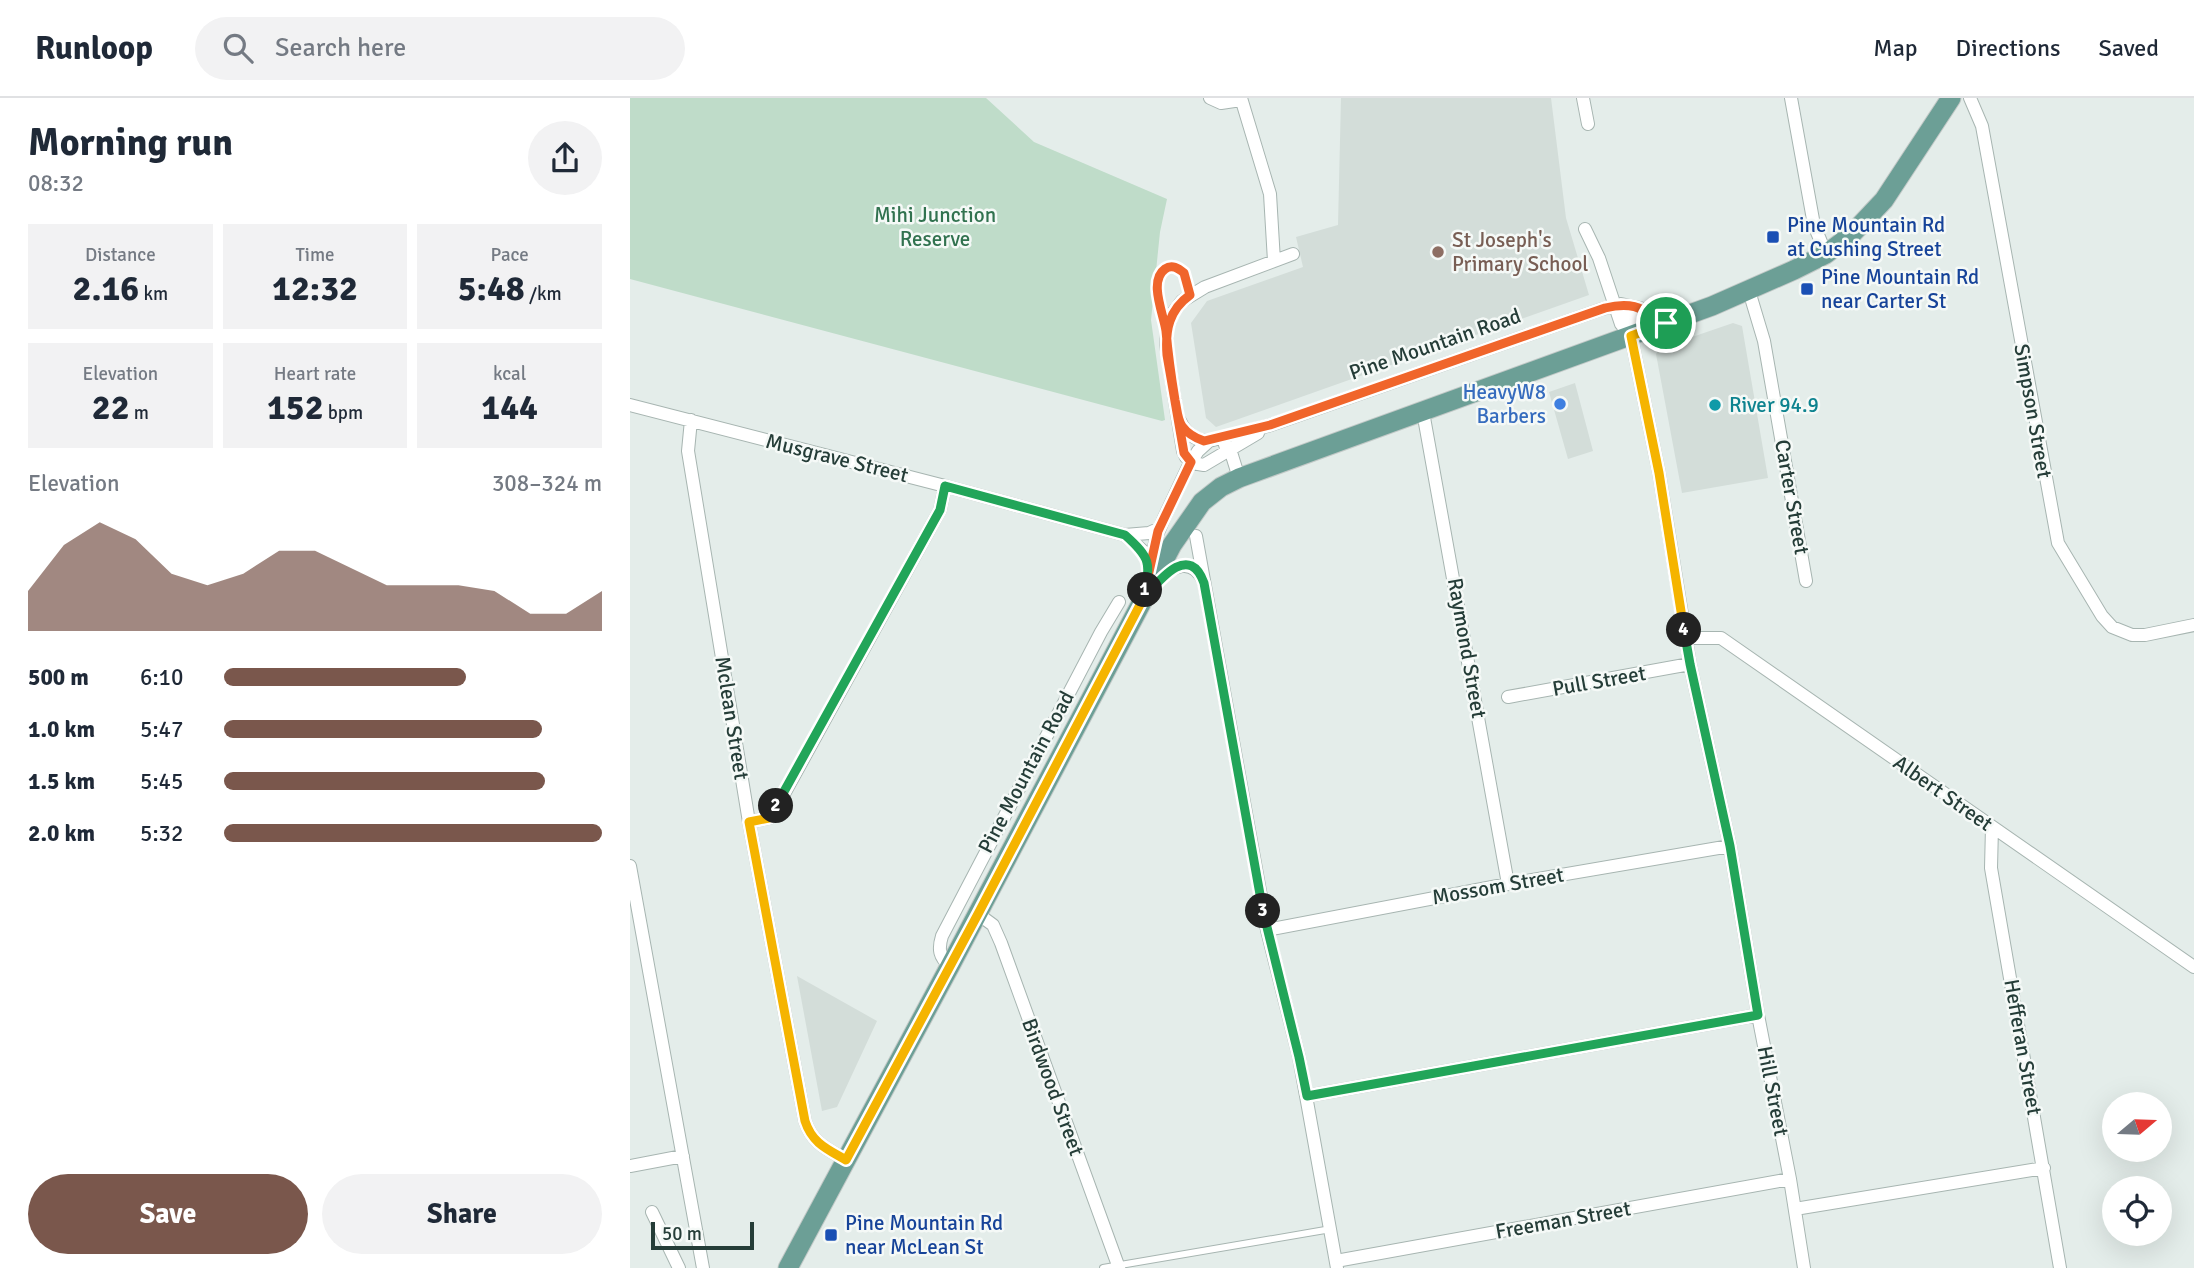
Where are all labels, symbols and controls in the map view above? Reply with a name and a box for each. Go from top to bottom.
search box [195,17,685,80]
text: Runloop [35,28,153,69]
icon: search [219,29,257,67]
text: Search here [275,32,406,64]
text: Map [1873,33,1918,63]
text: Directions [1956,33,2061,63]
text: Saved [2099,33,2159,63]
text: Morning run [28,119,233,166]
button: share [528,121,602,195]
text: 08:32 [28,169,84,198]
park label: Mihi Junction Reserve [874,202,996,252]
place label: Pine Mountain Rd at Cushing Street [1787,212,1945,262]
place label: St Joseph's Primary School [1452,227,1588,277]
marker: Pine Mountain Rd at Cushing Street [1765,229,1781,245]
text: Distance [85,243,156,267]
text: Time [295,243,335,267]
text: Pace [491,243,529,267]
marker: St Joseph's Primary School [1430,244,1446,260]
place label: Pine Mountain Rd near Carter St [1821,264,1979,314]
text: 2.16 [73,267,139,310]
text: 12:32 [272,267,358,310]
text: 5:48 [458,267,525,310]
marker: Pine Mountain Rd near Carter St [1799,281,1815,297]
text: km [139,282,168,306]
text: /km [525,282,562,306]
pin [1636,293,1696,353]
street label: Pine Mountain Road [1346,302,1524,386]
icon: arrive [1647,304,1685,342]
street label: Simpson Street [2008,342,2058,480]
text: Elevation [82,362,158,386]
text: Heart rate [274,362,356,386]
text: kcal [493,362,526,386]
place label: HeavyW8 Barbers [1462,379,1546,429]
text: 22 [92,386,130,429]
text: 152 [267,386,324,429]
text: 144 [481,386,538,429]
place label: River 94.9 [1729,392,1819,418]
marker: HeavyW8 Barbers [1552,396,1568,412]
marker: River 94.9 [1707,397,1723,413]
text: m [130,401,149,425]
text: bpm [324,401,363,425]
street label: Musgrave Street [763,428,911,488]
street label: Carter Street [1769,438,1815,556]
text: Elevation [28,469,120,498]
text: 308–324 m [492,469,602,498]
pin: 1 [1128,573,1162,608]
street label: Raymond Street [1442,576,1492,720]
text: 1 [1139,577,1150,601]
pin: 4 [1666,612,1702,648]
text: 4 [1678,617,1689,641]
street label: Mclean Street [709,654,755,782]
street label: Pull Street [1550,660,1648,702]
text: 500 m [28,663,89,692]
text: 6:10 [140,663,183,692]
street label: Pine Mountain Road [972,687,1080,857]
text: 1.0 km [28,715,95,744]
text: 5:47 [140,715,183,744]
street label: Albert Street [1888,749,1998,837]
text: 1.5 km [28,767,95,796]
text: 5:45 [140,767,183,796]
pin: 2 [758,788,794,824]
text: 2 [770,793,781,817]
text: 2.0 km [28,819,95,848]
text: 5:32 [140,819,183,848]
street label: Mossom Street [1430,862,1566,910]
pin: 3 [1246,894,1280,928]
text: 3 [1257,898,1268,922]
street label: Hefferan Street [1998,977,2048,1117]
street label: Birdwood Street [1016,1015,1090,1159]
street label: Hill Street [1752,1044,1794,1138]
north arrow [2102,1092,2172,1162]
map controls [2102,1092,2172,1246]
button: Save [28,1174,308,1254]
button: Share [322,1174,602,1254]
button: locate [2102,1176,2172,1246]
street label: Freeman Street [1493,1195,1633,1245]
place label: Pine Mountain Rd near McLean St [845,1210,1003,1260]
scale bar [651,1219,754,1251]
text: 50 m [662,1222,702,1246]
marker: Pine Mountain Rd near McLean St [823,1227,839,1243]

